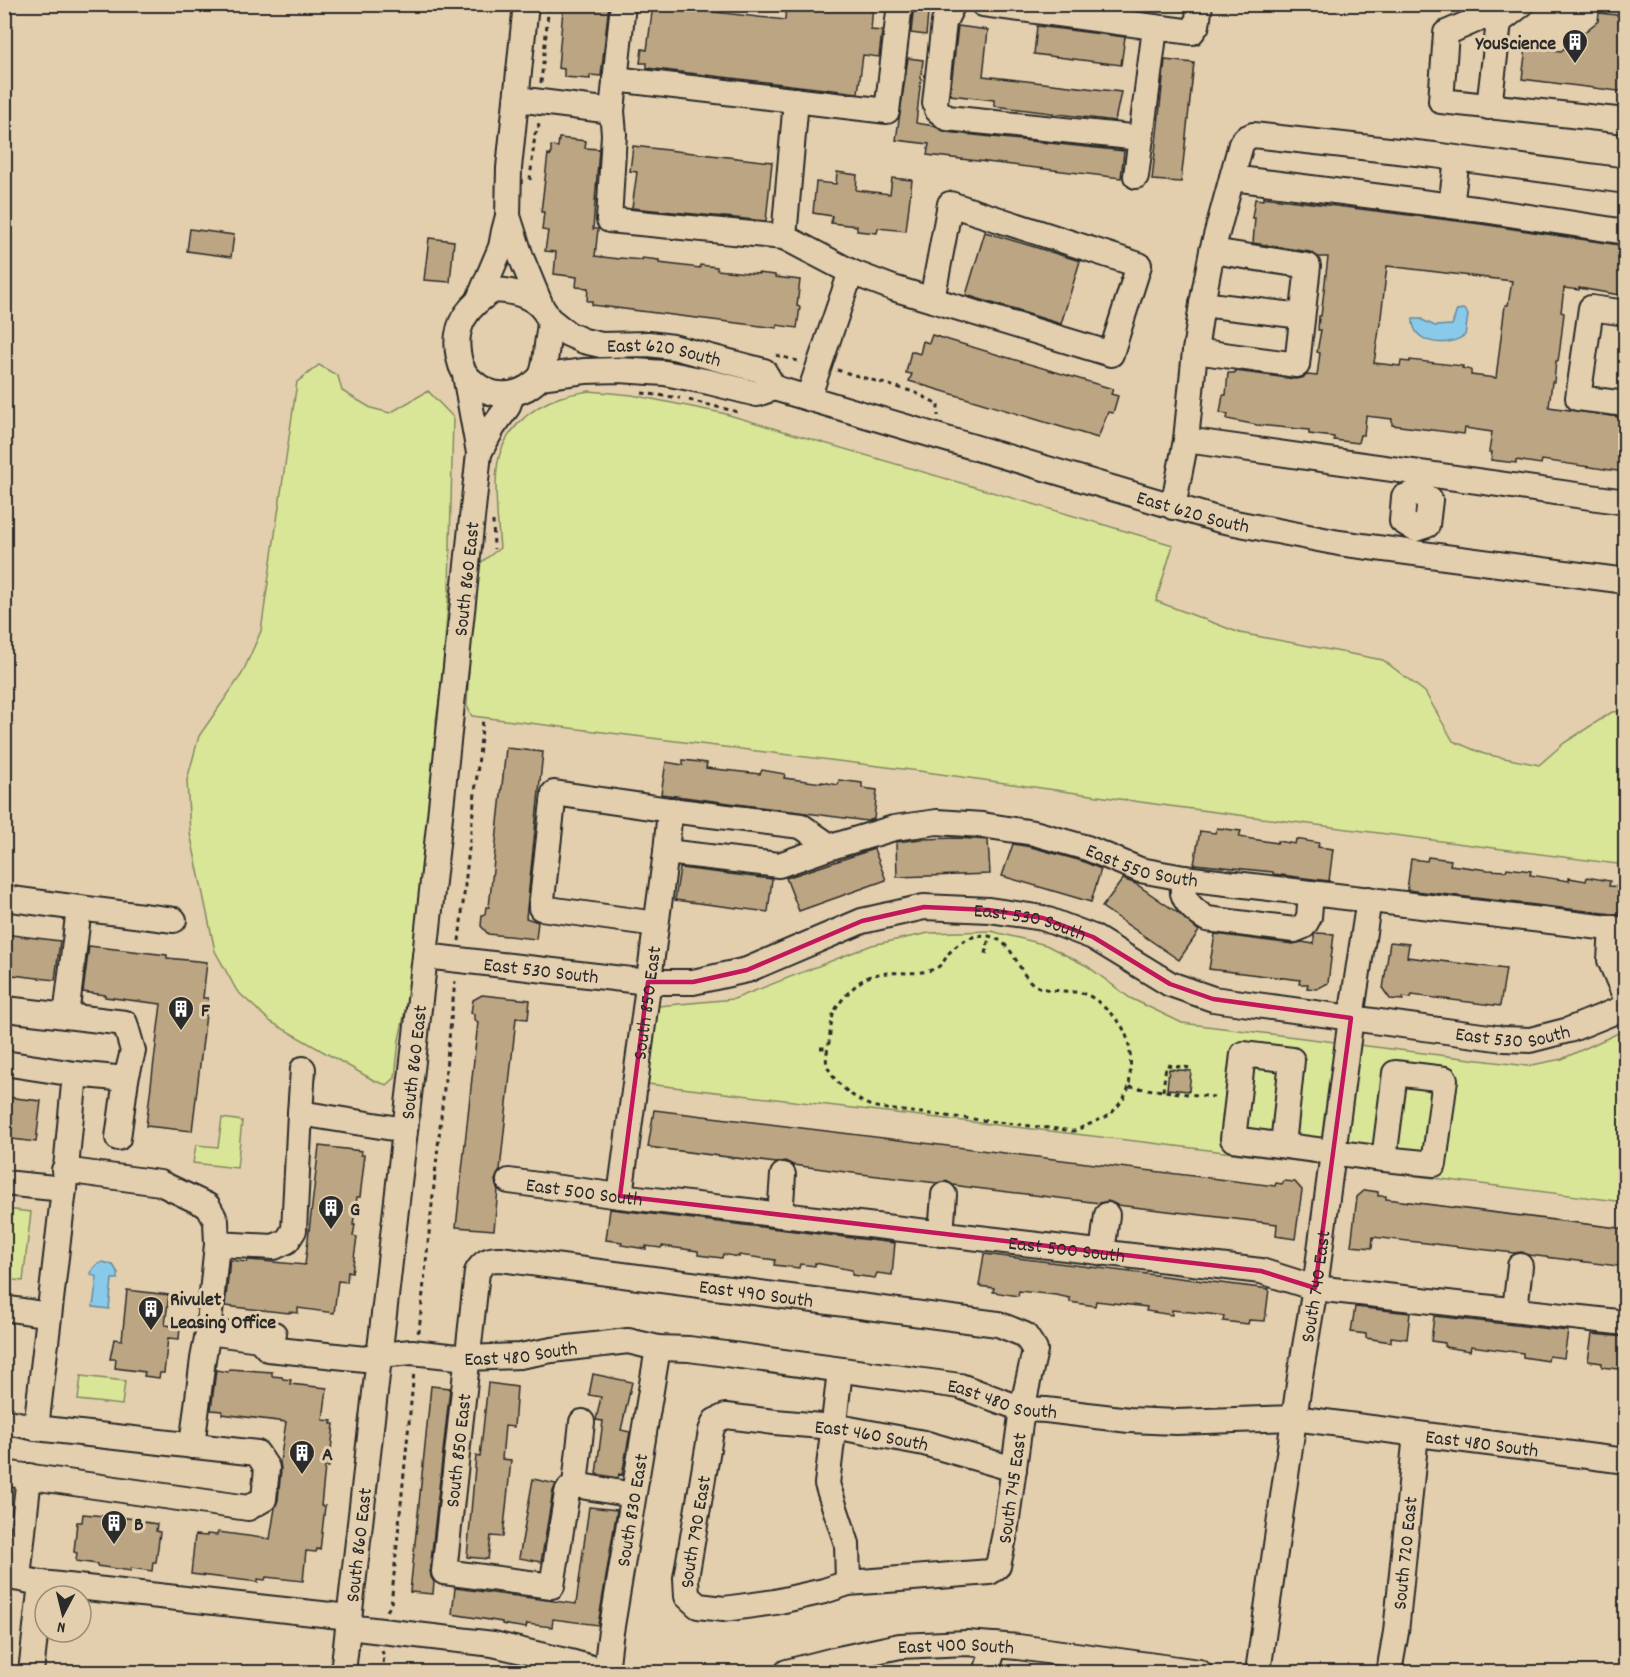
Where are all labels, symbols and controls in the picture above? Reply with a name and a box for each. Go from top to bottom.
building icon: YouScience [1560,27,1590,65]
place label: YouScience [1475,31,1556,59]
street label: East 620 South [607,333,724,376]
street label: East 620 South [1133,485,1251,542]
street label: South 860 East [448,520,489,638]
street label: East 550 South [1081,838,1199,897]
street label: East 530 South [973,898,1090,950]
street label: South 850 East [627,944,670,1062]
street label: East 530 South [482,952,600,993]
building icon: F [166,994,196,1032]
place label: F [201,998,211,1026]
street label: South 860 East [395,1004,436,1121]
street label: East 530 South [1453,1019,1574,1057]
street label: East 500 South [524,1172,644,1216]
building icon: G [316,1193,346,1231]
place label: G [350,1197,360,1225]
street label: South 740 East [1295,1229,1340,1345]
street label: East 500 South [1007,1231,1127,1272]
street label: East 490 South [697,1274,815,1317]
place label: Rivulet Leasing Office [170,1287,276,1338]
building icon: Rivulet Leasing Office [136,1294,166,1332]
street label: East 480 South [464,1336,579,1375]
street label: East 480 South [946,1373,1058,1428]
street label: South 850 East [440,1392,481,1509]
street label: East 460 South [813,1414,932,1461]
street label: East 480 South [1424,1424,1540,1467]
street label: South 745 East [992,1431,1036,1546]
building icon: A [287,1438,317,1476]
place label: A [322,1442,333,1470]
street label: South 830 East [611,1452,657,1569]
street label: South 790 East [675,1474,720,1589]
street label: South 860 East [340,1486,381,1604]
street label: South 720 East [1387,1495,1427,1611]
building icon: B [99,1508,129,1546]
place label: B [134,1512,143,1540]
north arrow [33,1584,93,1644]
text: N [56,1614,67,1638]
street label: East 400 South [897,1632,1015,1664]

